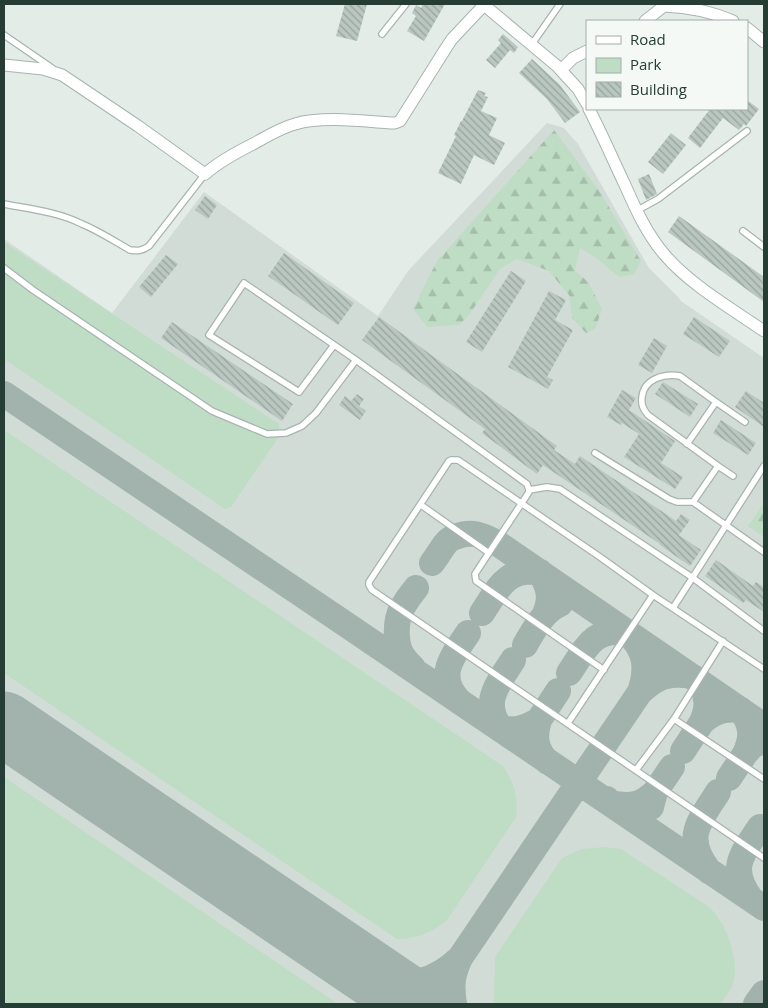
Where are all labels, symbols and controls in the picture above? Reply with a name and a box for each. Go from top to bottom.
legend [586,20,748,110]
text: Road [630,29,666,49]
text: Park [630,54,661,74]
text: Building [630,79,687,99]

